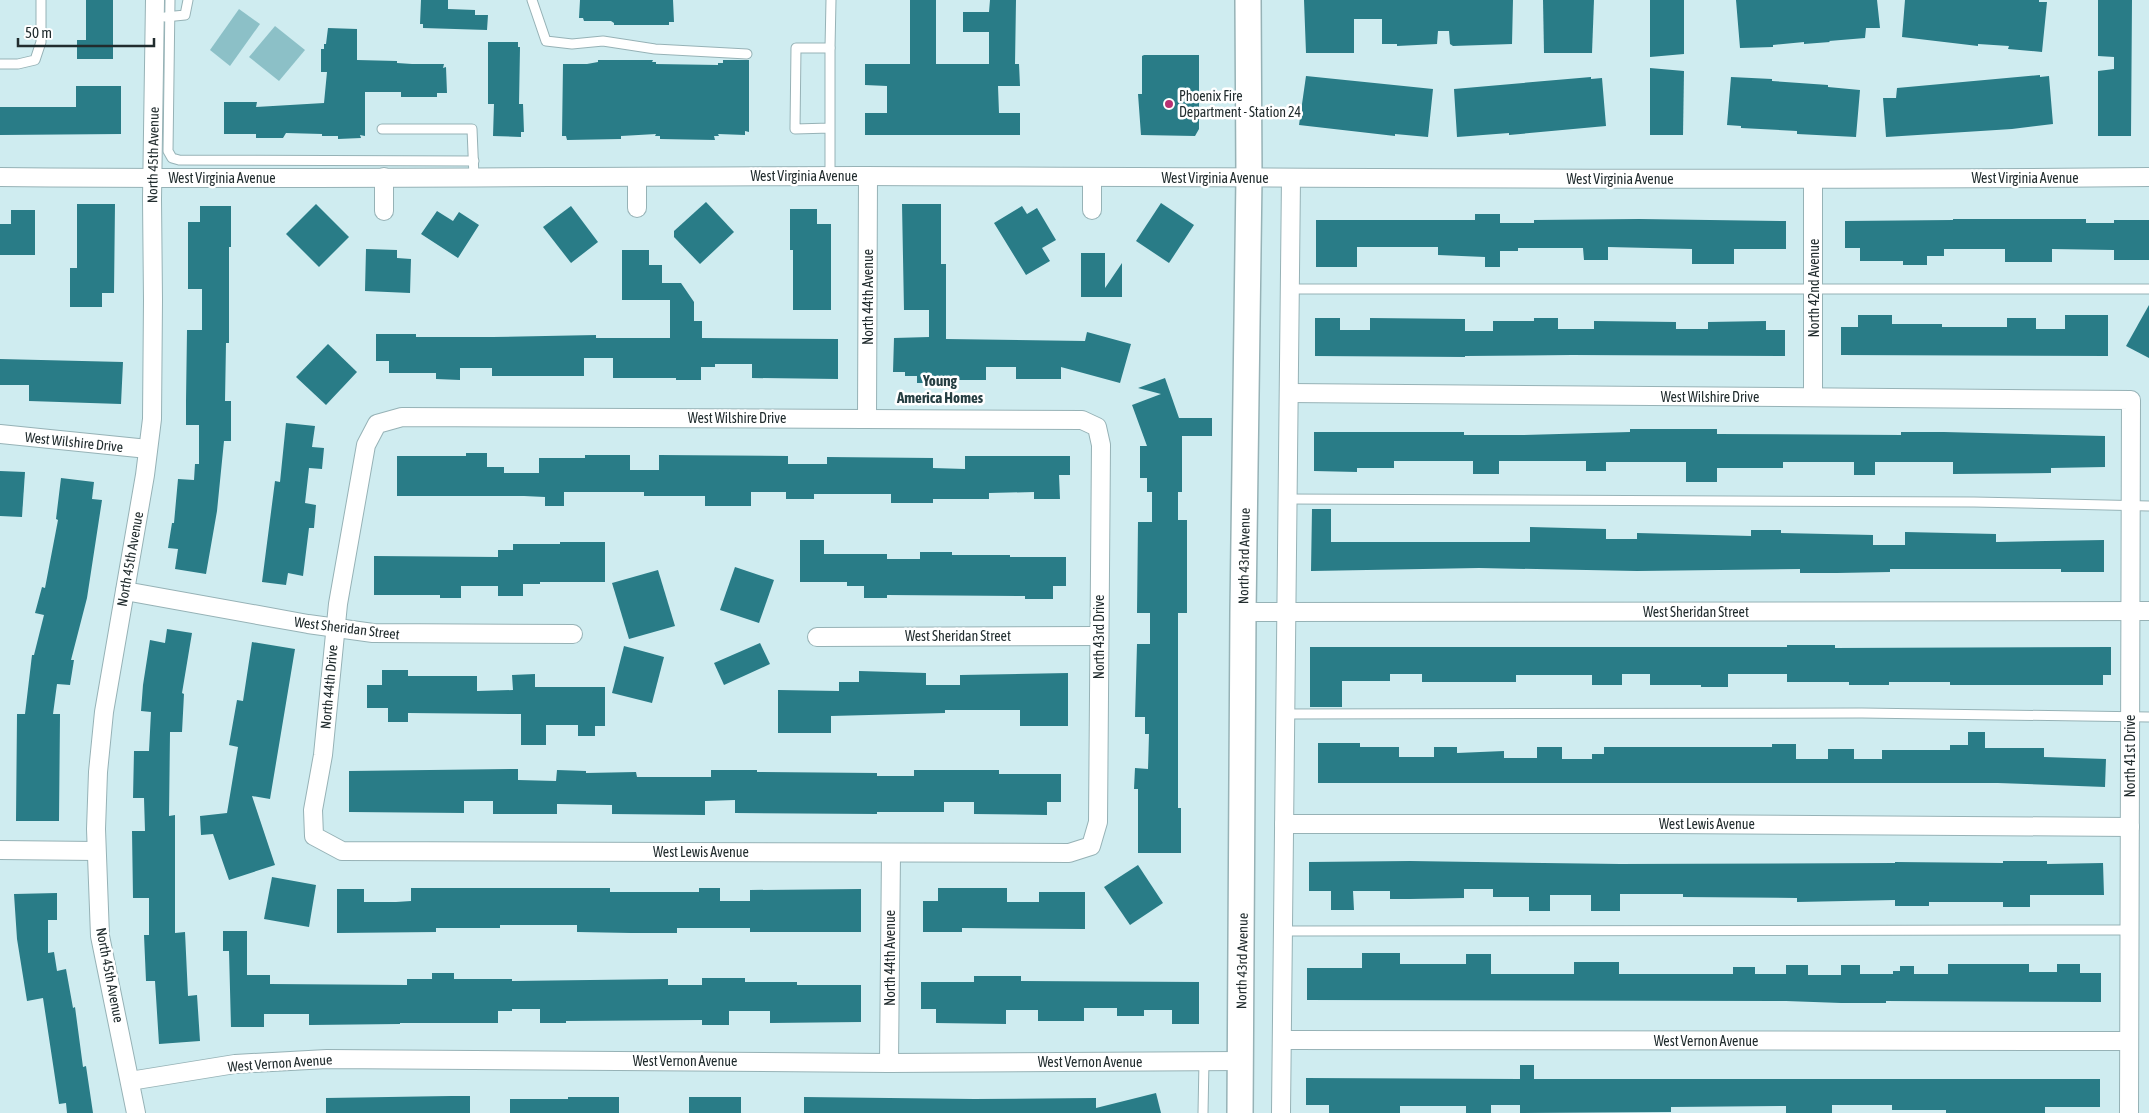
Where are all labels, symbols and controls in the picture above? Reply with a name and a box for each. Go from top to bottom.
scale bar [18,15,154,47]
text: 50 m [25,24,52,41]
place label: Phoenix Fire Department - Station 24 [1179,88,1301,120]
marker: Phoenix Fire Department - Station 24 [1163,98,1175,110]
street label: North 45th Avenue [144,107,162,203]
street label: West Virginia Avenue [750,168,858,184]
street label: West Virginia Avenue [168,170,276,186]
street label: West Virginia Avenue [1161,170,1269,186]
street label: West Virginia Avenue [1971,170,2079,186]
street label: West Virginia Avenue [1566,171,1674,187]
street label: North 42nd Avenue [1806,239,1822,337]
street label: North 44th Avenue [860,249,876,345]
district label: Young America Homes [896,372,984,406]
street label: West Wilshire Drive [1661,389,1759,405]
street label: West Wilshire Drive [688,410,786,426]
street label: West Wilshire Drive [24,429,124,455]
street label: North 43rd Avenue [1235,508,1253,604]
street label: North 45th Avenue [114,510,146,608]
street label: North 43rd Drive [1091,595,1107,679]
street label: West Sheridan Street [1643,604,1749,620]
street label: West Sheridan Street [293,614,401,642]
street label: West Sheridan Street [905,628,1011,644]
street label: North 44th Drive [317,644,341,730]
street label: North 41st Drive [2122,715,2138,797]
street label: West Lewis Avenue [1659,816,1755,832]
street label: West Lewis Avenue [653,844,749,860]
street label: North 44th Avenue [882,910,898,1006]
street label: North 43rd Avenue [1233,913,1251,1009]
street label: North 45th Avenue [93,926,127,1024]
street label: West Vernon Avenue [1654,1033,1758,1049]
street label: West Vernon Avenue [227,1051,333,1075]
street label: West Vernon Avenue [633,1053,737,1069]
street label: West Vernon Avenue [1038,1054,1142,1070]

